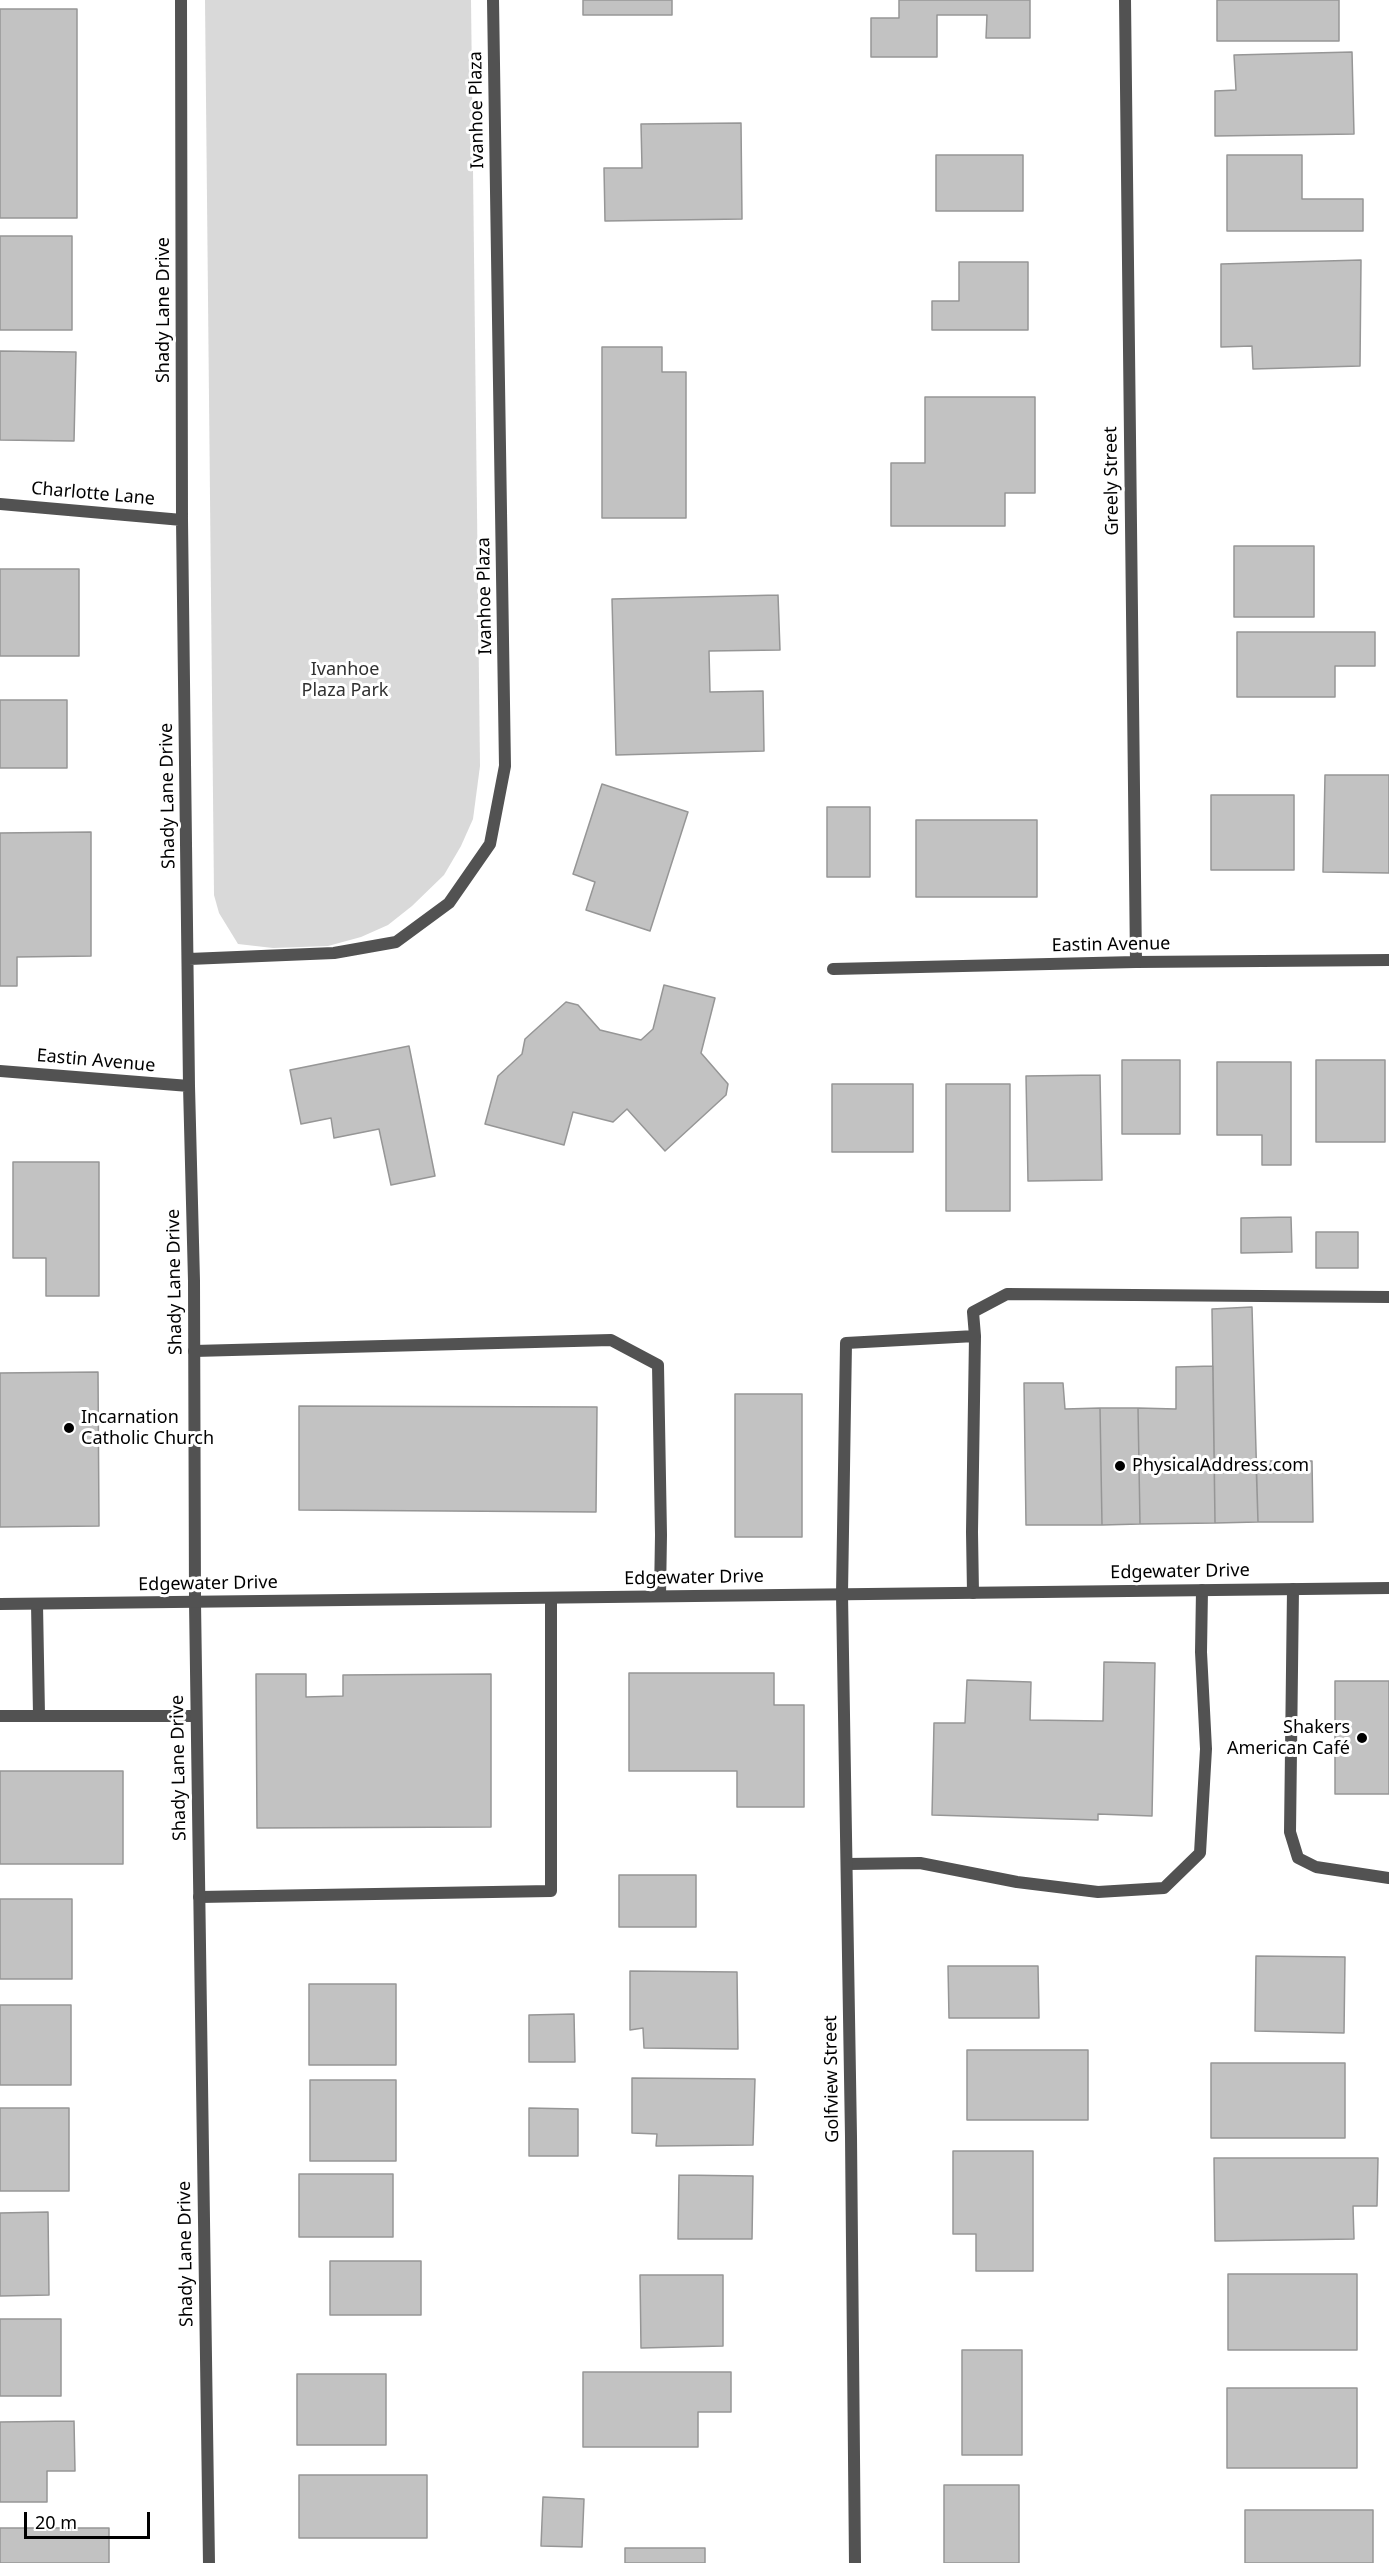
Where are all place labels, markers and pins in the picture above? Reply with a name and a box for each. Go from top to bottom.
place label: Incarnation Catholic Church [81,1407,214,1450]
marker: Incarnation Catholic Church [62,1421,76,1435]
place label: PhysicalAddress.com [1132,1455,1309,1477]
marker: PhysicalAddress.com [1113,1459,1127,1473]
place label: Shakers American Café [1227,1717,1350,1760]
marker: Shakers American Café [1355,1731,1369,1745]

